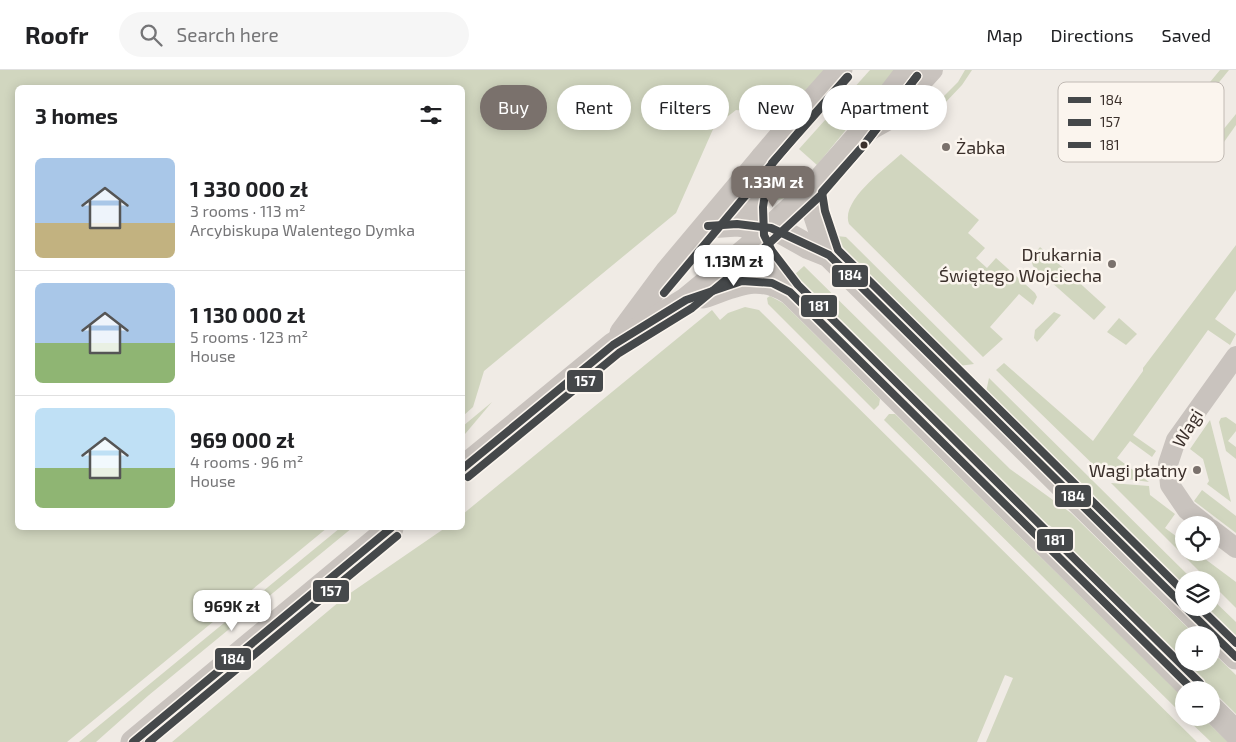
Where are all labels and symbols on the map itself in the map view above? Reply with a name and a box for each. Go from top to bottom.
legend [1058,82,1224,162]
text: 184 [1100,91,1123,108]
text: 157 [1100,113,1120,130]
place label: Żabka [956,136,1005,158]
text: 181 [1100,136,1120,153]
unlabelled marker [859,140,869,150]
marker: Żabka [940,141,952,153]
pin: 1.33M zł [721,166,825,208]
place label: Drukarnia Świętego Wojciecha [939,243,1102,286]
pin: 1.13M zł [682,244,786,287]
marker: Drukarnia Świętego Wojciecha [1106,258,1118,270]
line badge: 184 [831,264,869,288]
text: 184 [838,266,862,283]
line badge: 181 [800,294,838,318]
text: 181 [809,297,829,314]
line badge: 157 [566,369,604,393]
text: 157 [574,372,596,389]
street label: Wagi [1167,405,1207,451]
place label: Wagi płatny [1089,459,1187,481]
marker: Wagi płatny [1191,464,1203,476]
line badge: 184 [1054,484,1092,508]
text: 184 [1061,487,1085,504]
line badge: 181 [1036,528,1074,552]
text: 181 [1045,531,1065,548]
line badge: 157 [312,579,350,603]
text: 157 [320,582,342,599]
pin: 969K zł [186,590,278,632]
line badge: 184 [214,647,252,671]
text: 184 [221,650,245,667]

